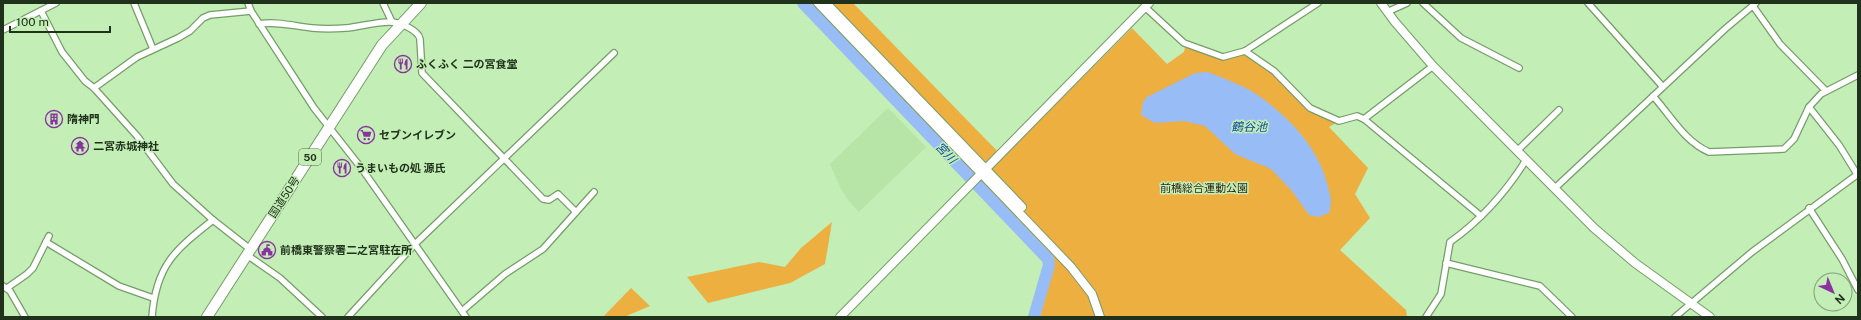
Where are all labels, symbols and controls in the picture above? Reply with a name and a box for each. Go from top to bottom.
scale bar [10,8,110,34]
text: 100 m [16,15,49,29]
restaurant icon: ふくふく 二の宮食堂 [393,54,413,74]
place label: ふくふく 二の宮食堂 [416,58,517,70]
building icon: 隋神門 [44,109,64,129]
place label: 隋神門 [67,113,100,125]
water label: 鶴谷池 [1231,120,1268,134]
supermarket icon: セブンイレブン [356,125,376,145]
place label: セブンイレブン [379,129,456,141]
temple icon: 二宮赤城神社 [70,136,90,156]
water label: 宮川 [933,139,961,168]
place label: 二宮赤城神社 [93,140,159,152]
road number: 50 [299,149,321,165]
restaurant icon: うまいもの処 源氏 [332,158,352,178]
place label: うまいもの処 源氏 [355,162,445,174]
street label: 国道50号 [266,174,302,220]
park label: 前橋総合運動公園 [1160,182,1248,194]
public building icon: 前橋東警察署二之宮駐在所 [257,240,277,260]
place label: 前橋東警察署二之宮駐在所 [280,244,412,256]
north arrow [1813,272,1853,312]
text: N [1833,292,1847,306]

